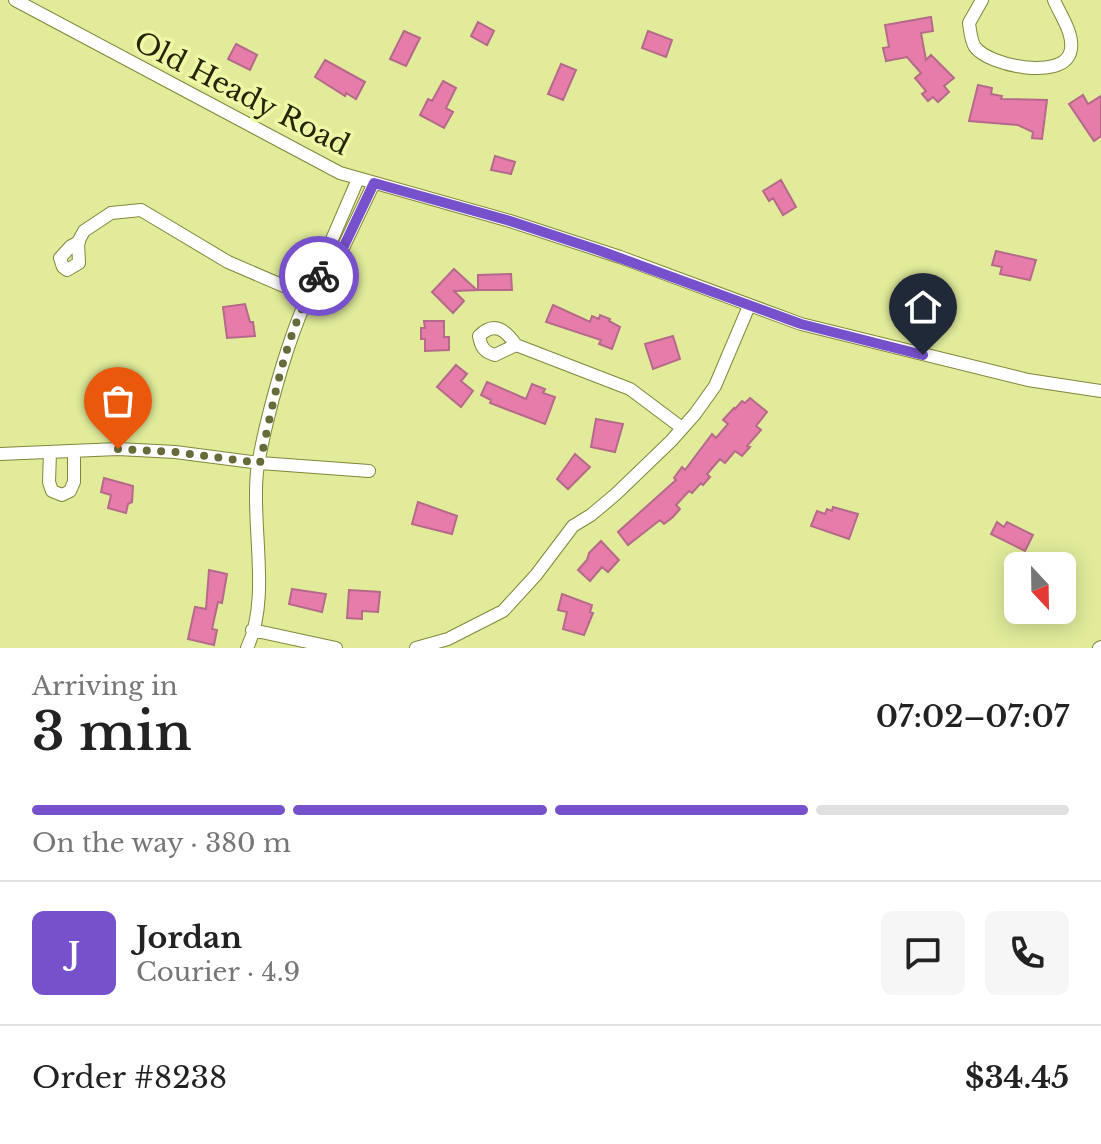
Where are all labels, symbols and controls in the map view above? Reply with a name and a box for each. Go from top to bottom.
street label: Old Heady Road [128,24,355,163]
courier [279,236,359,316]
icon: bike [297,254,341,298]
pin [889,273,957,355]
icon: home [901,285,945,329]
pin [84,367,152,449]
icon: bag [96,379,140,423]
north arrow [1004,552,1076,624]
map controls [1004,552,1076,624]
text: Arriving in [32,670,178,702]
text: 07:02–07:07 [876,698,1069,735]
text: 3 min [32,700,192,764]
text: On the way · 380 m [32,827,291,859]
button: chat [881,911,965,995]
button: phone [985,911,1069,995]
text: Jordan [136,919,242,956]
text: J [68,935,80,972]
text: Courier · 4.9 [136,956,300,988]
text: Order #8238 [32,1059,227,1096]
text: $34.45 [965,1059,1069,1096]

